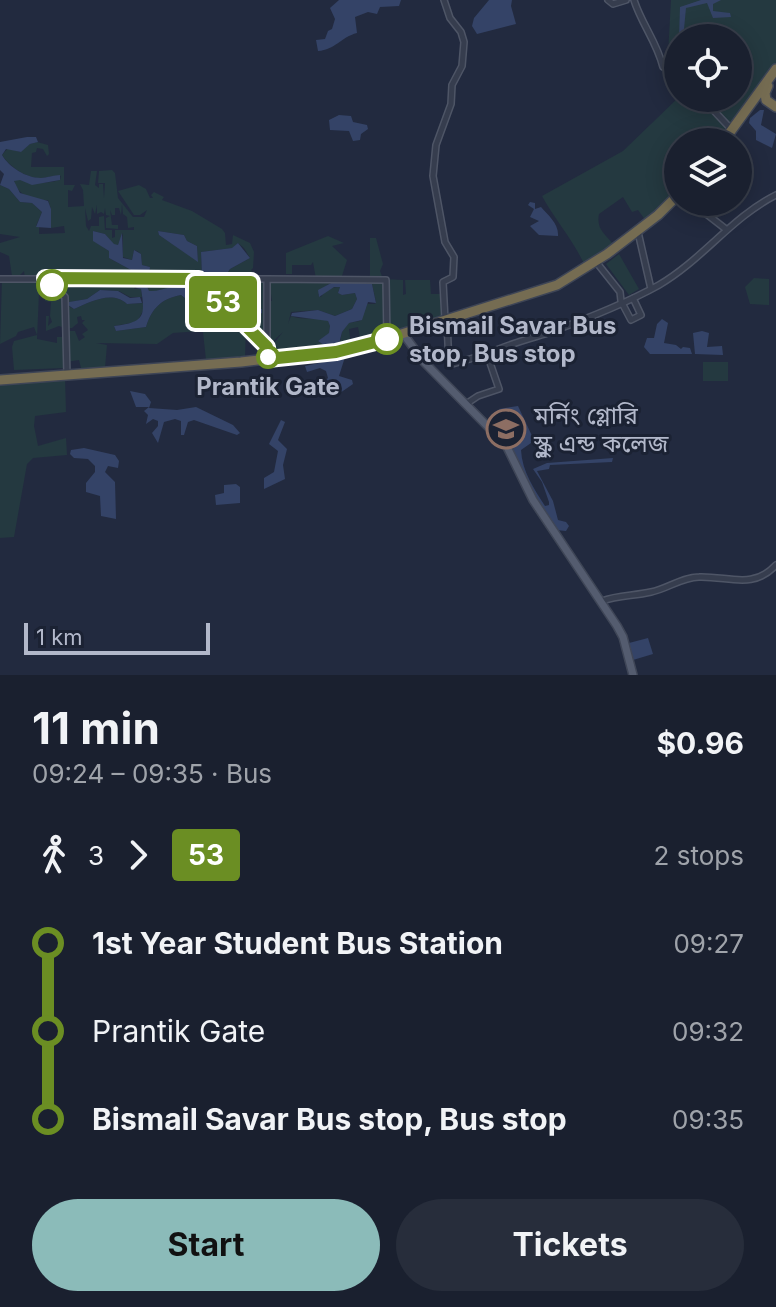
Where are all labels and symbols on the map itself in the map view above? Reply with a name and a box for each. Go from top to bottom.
unlabelled marker [37,270,67,300]
line badge: 53 [187,276,259,328]
place label: Bismail Savar Bus stop, Bus stop [409,311,616,368]
marker: Bismail Savar Bus stop, Bus stop [372,324,402,354]
marker: Prantik Gate [257,346,279,368]
place label: Prantik Gate [196,372,340,401]
place label: মর্নিং গ্লোরি স্কুল এন্ড কলেজ [533,401,669,459]
school or university icon: মর্নিং গ্লোরি স্কুল এন্ড কলেজ [485,408,527,450]
scale bar [24,619,210,655]

